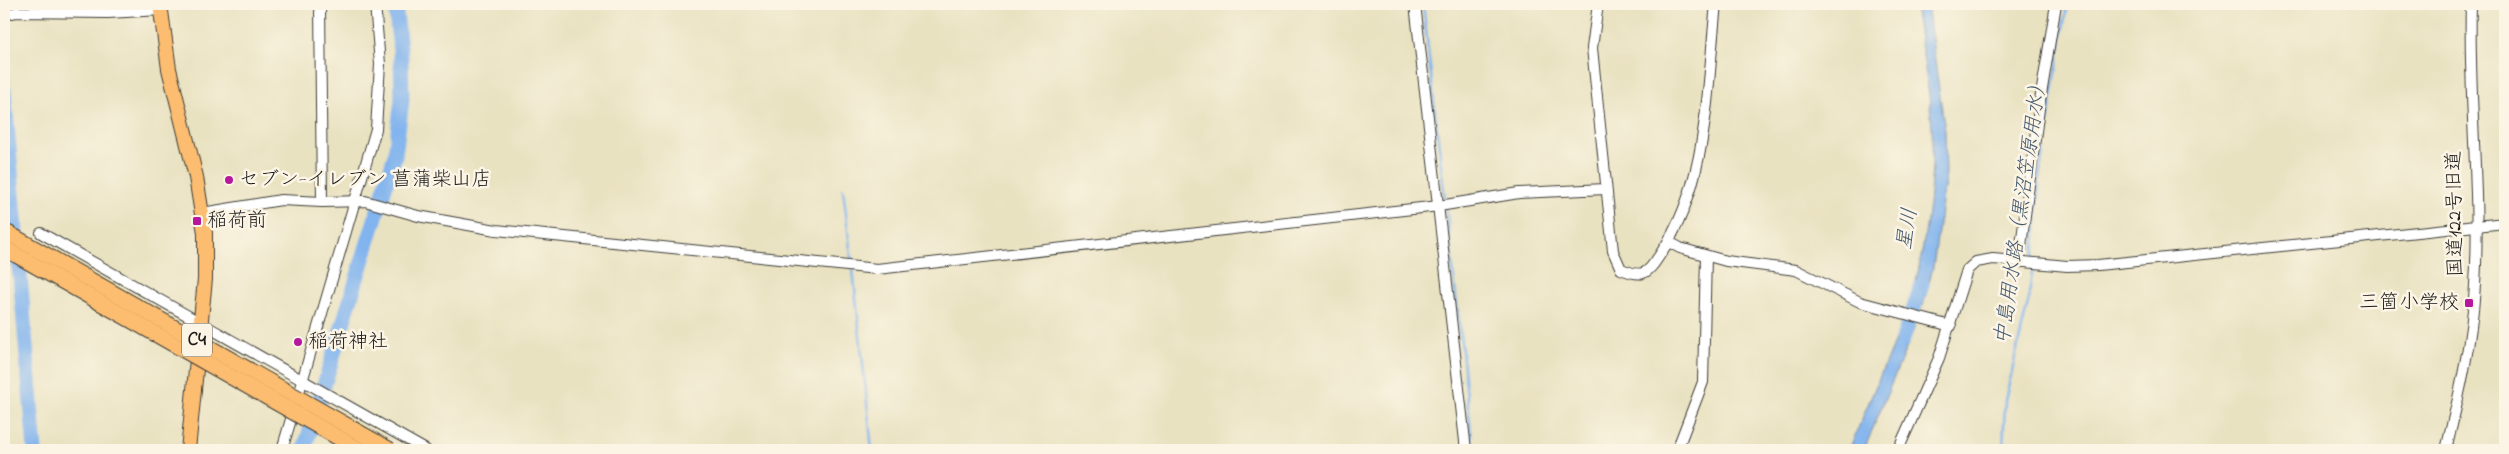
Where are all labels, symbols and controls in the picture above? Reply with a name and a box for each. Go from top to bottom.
water label: 中島用水路（黒沼笠原用水） [1988,73,2056,347]
street label: 国道122号旧道 [2440,151,2472,277]
place label: セブン-イレブン 菖蒲柴山店 [239,166,492,195]
marker: セブン-イレブン 菖蒲柴山店 [223,174,235,186]
water label: 星川 [1890,206,1926,252]
place label: 稲荷前 [207,207,267,236]
marker: 稲荷前 [191,215,203,227]
place label: 三箇小学校 [2359,289,2459,318]
marker: 三箇小学校 [2463,297,2475,309]
road number: C4 [182,324,212,356]
place label: 稲荷神社 [308,328,388,357]
marker: 稲荷神社 [292,336,304,348]

